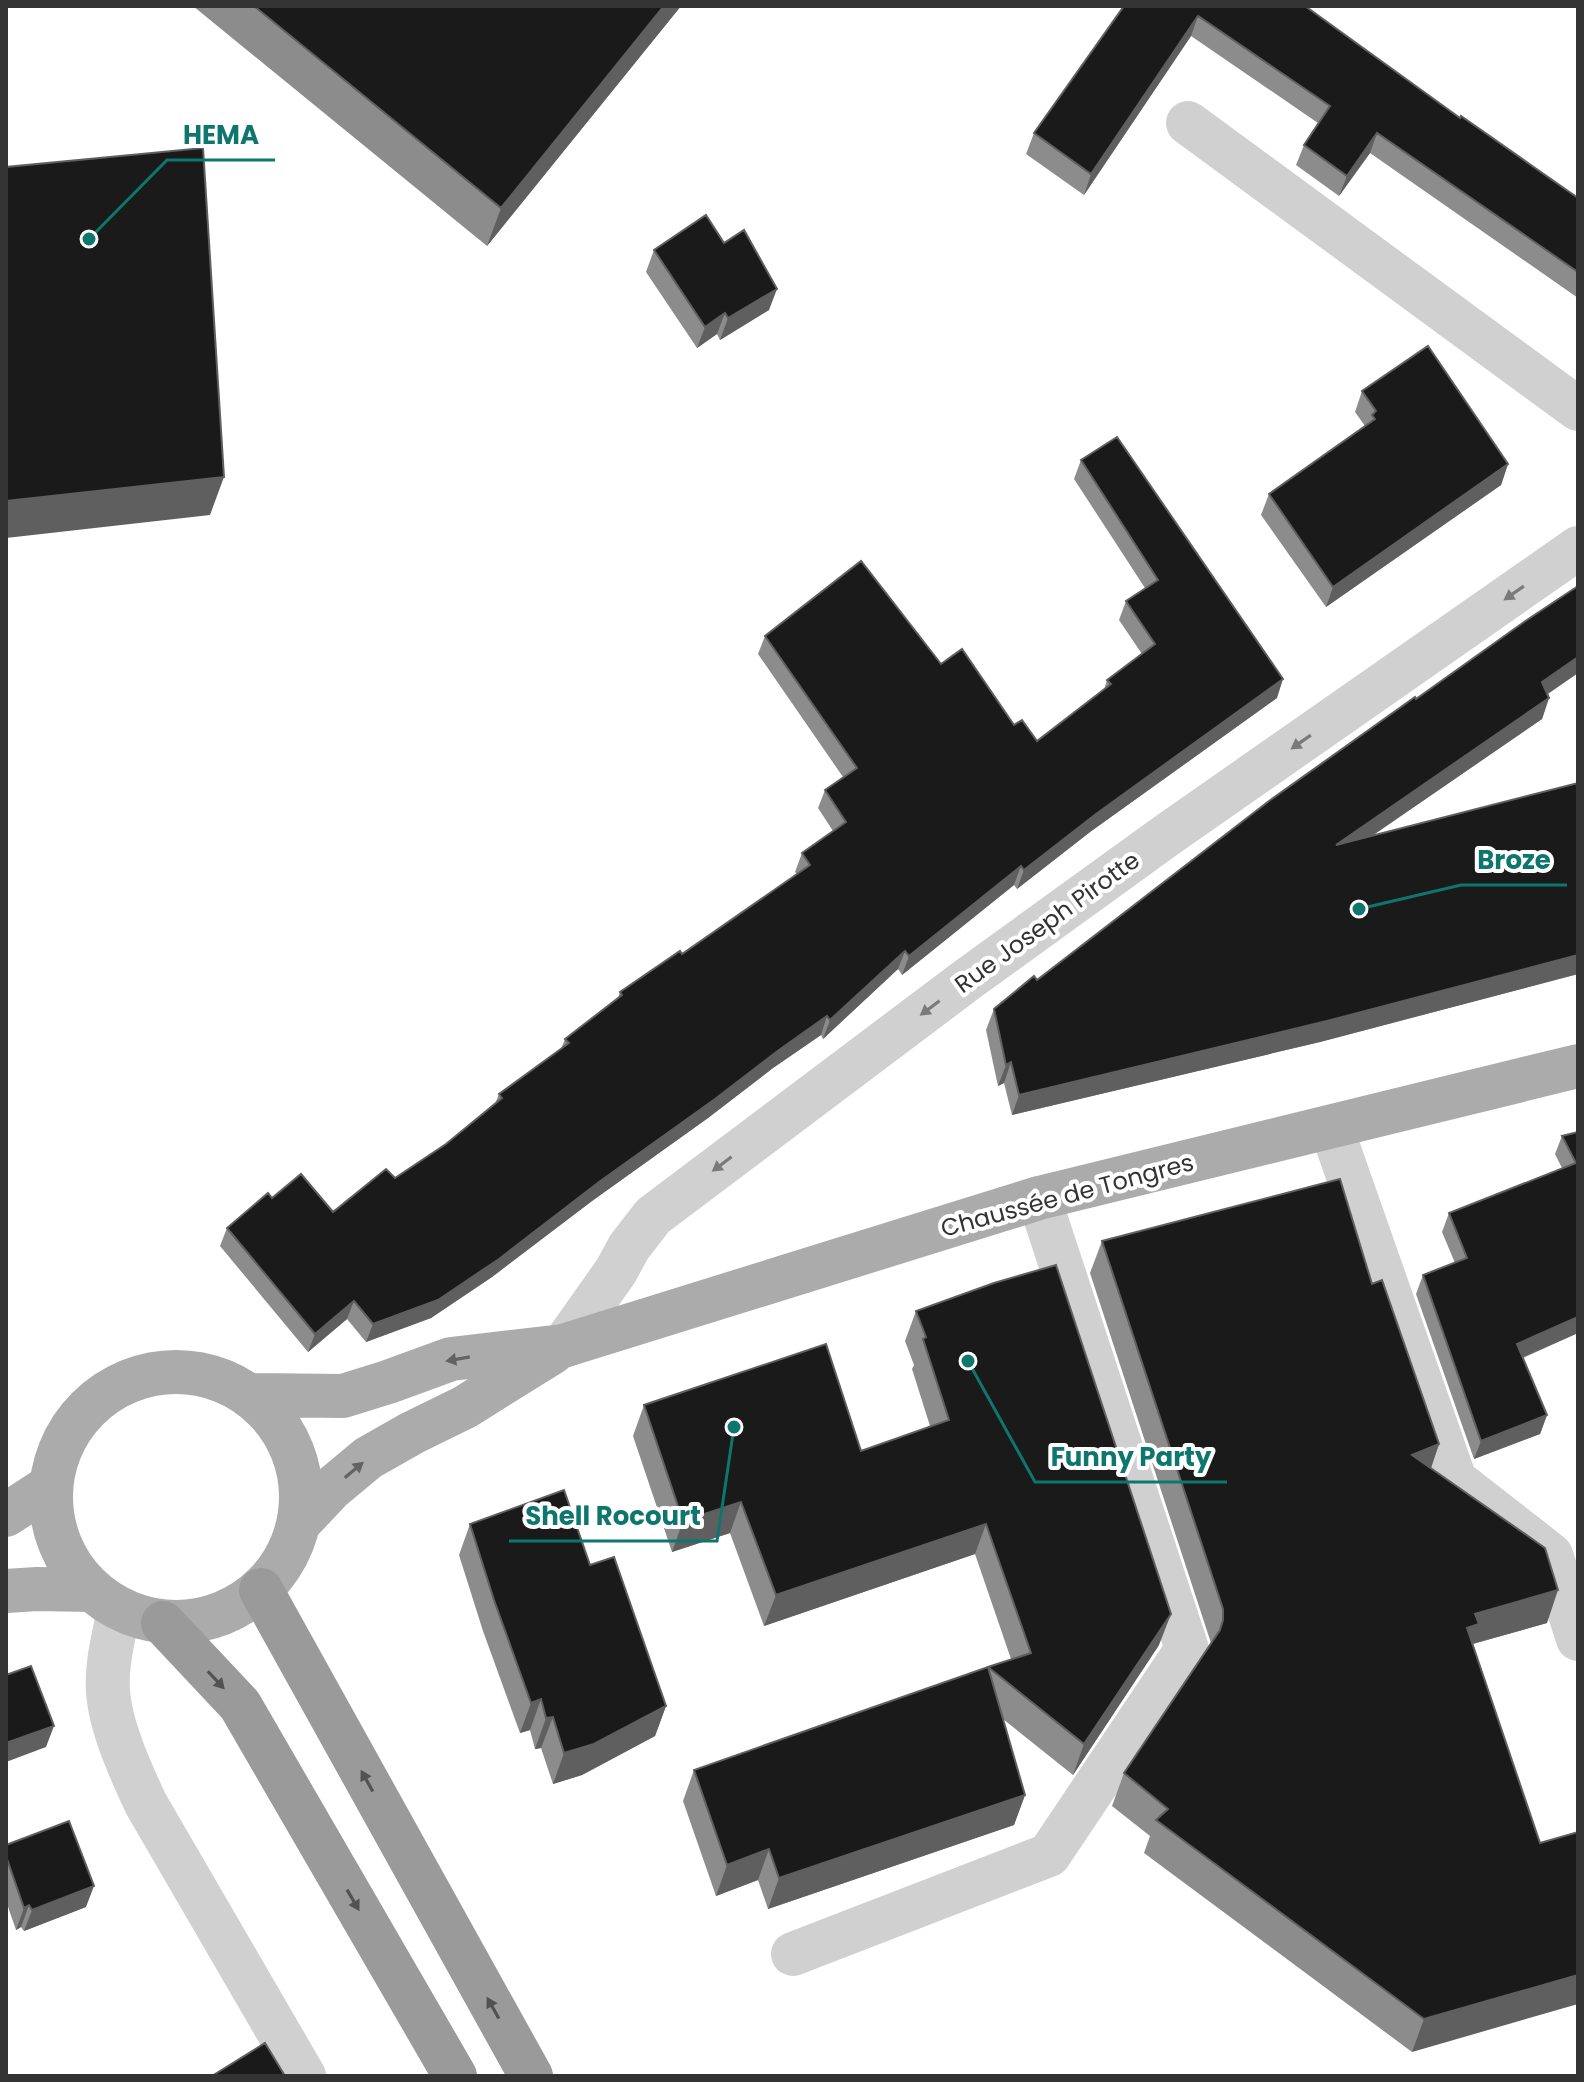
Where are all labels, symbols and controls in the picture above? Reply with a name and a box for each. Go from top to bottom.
callout: HEMA [167,110,275,160]
text: HEMA [183,117,259,153]
one-way arrow [1504,585,1525,600]
one-way arrow [1290,734,1311,749]
callout: Broze [1461,835,1567,885]
text: Broze [1477,842,1551,878]
street label: Rue Joseph Pirotte [948,844,1146,1000]
one-way arrow [920,999,941,1015]
street label: Chaussée de Tongres [937,1145,1197,1245]
one-way arrow [712,1155,733,1171]
one-way arrow [445,1354,470,1366]
callout: Funny Party [1035,1432,1227,1482]
text: Funny Party [1051,1439,1212,1475]
one-way arrow [344,1462,364,1479]
callout: Shell Rocourt [509,1491,717,1541]
text: Shell Rocourt [525,1498,701,1534]
one-way arrow [207,1670,225,1689]
one-way arrow [360,1770,374,1792]
one-way arrow [346,1889,360,1911]
one-way arrow [487,1997,501,2019]

